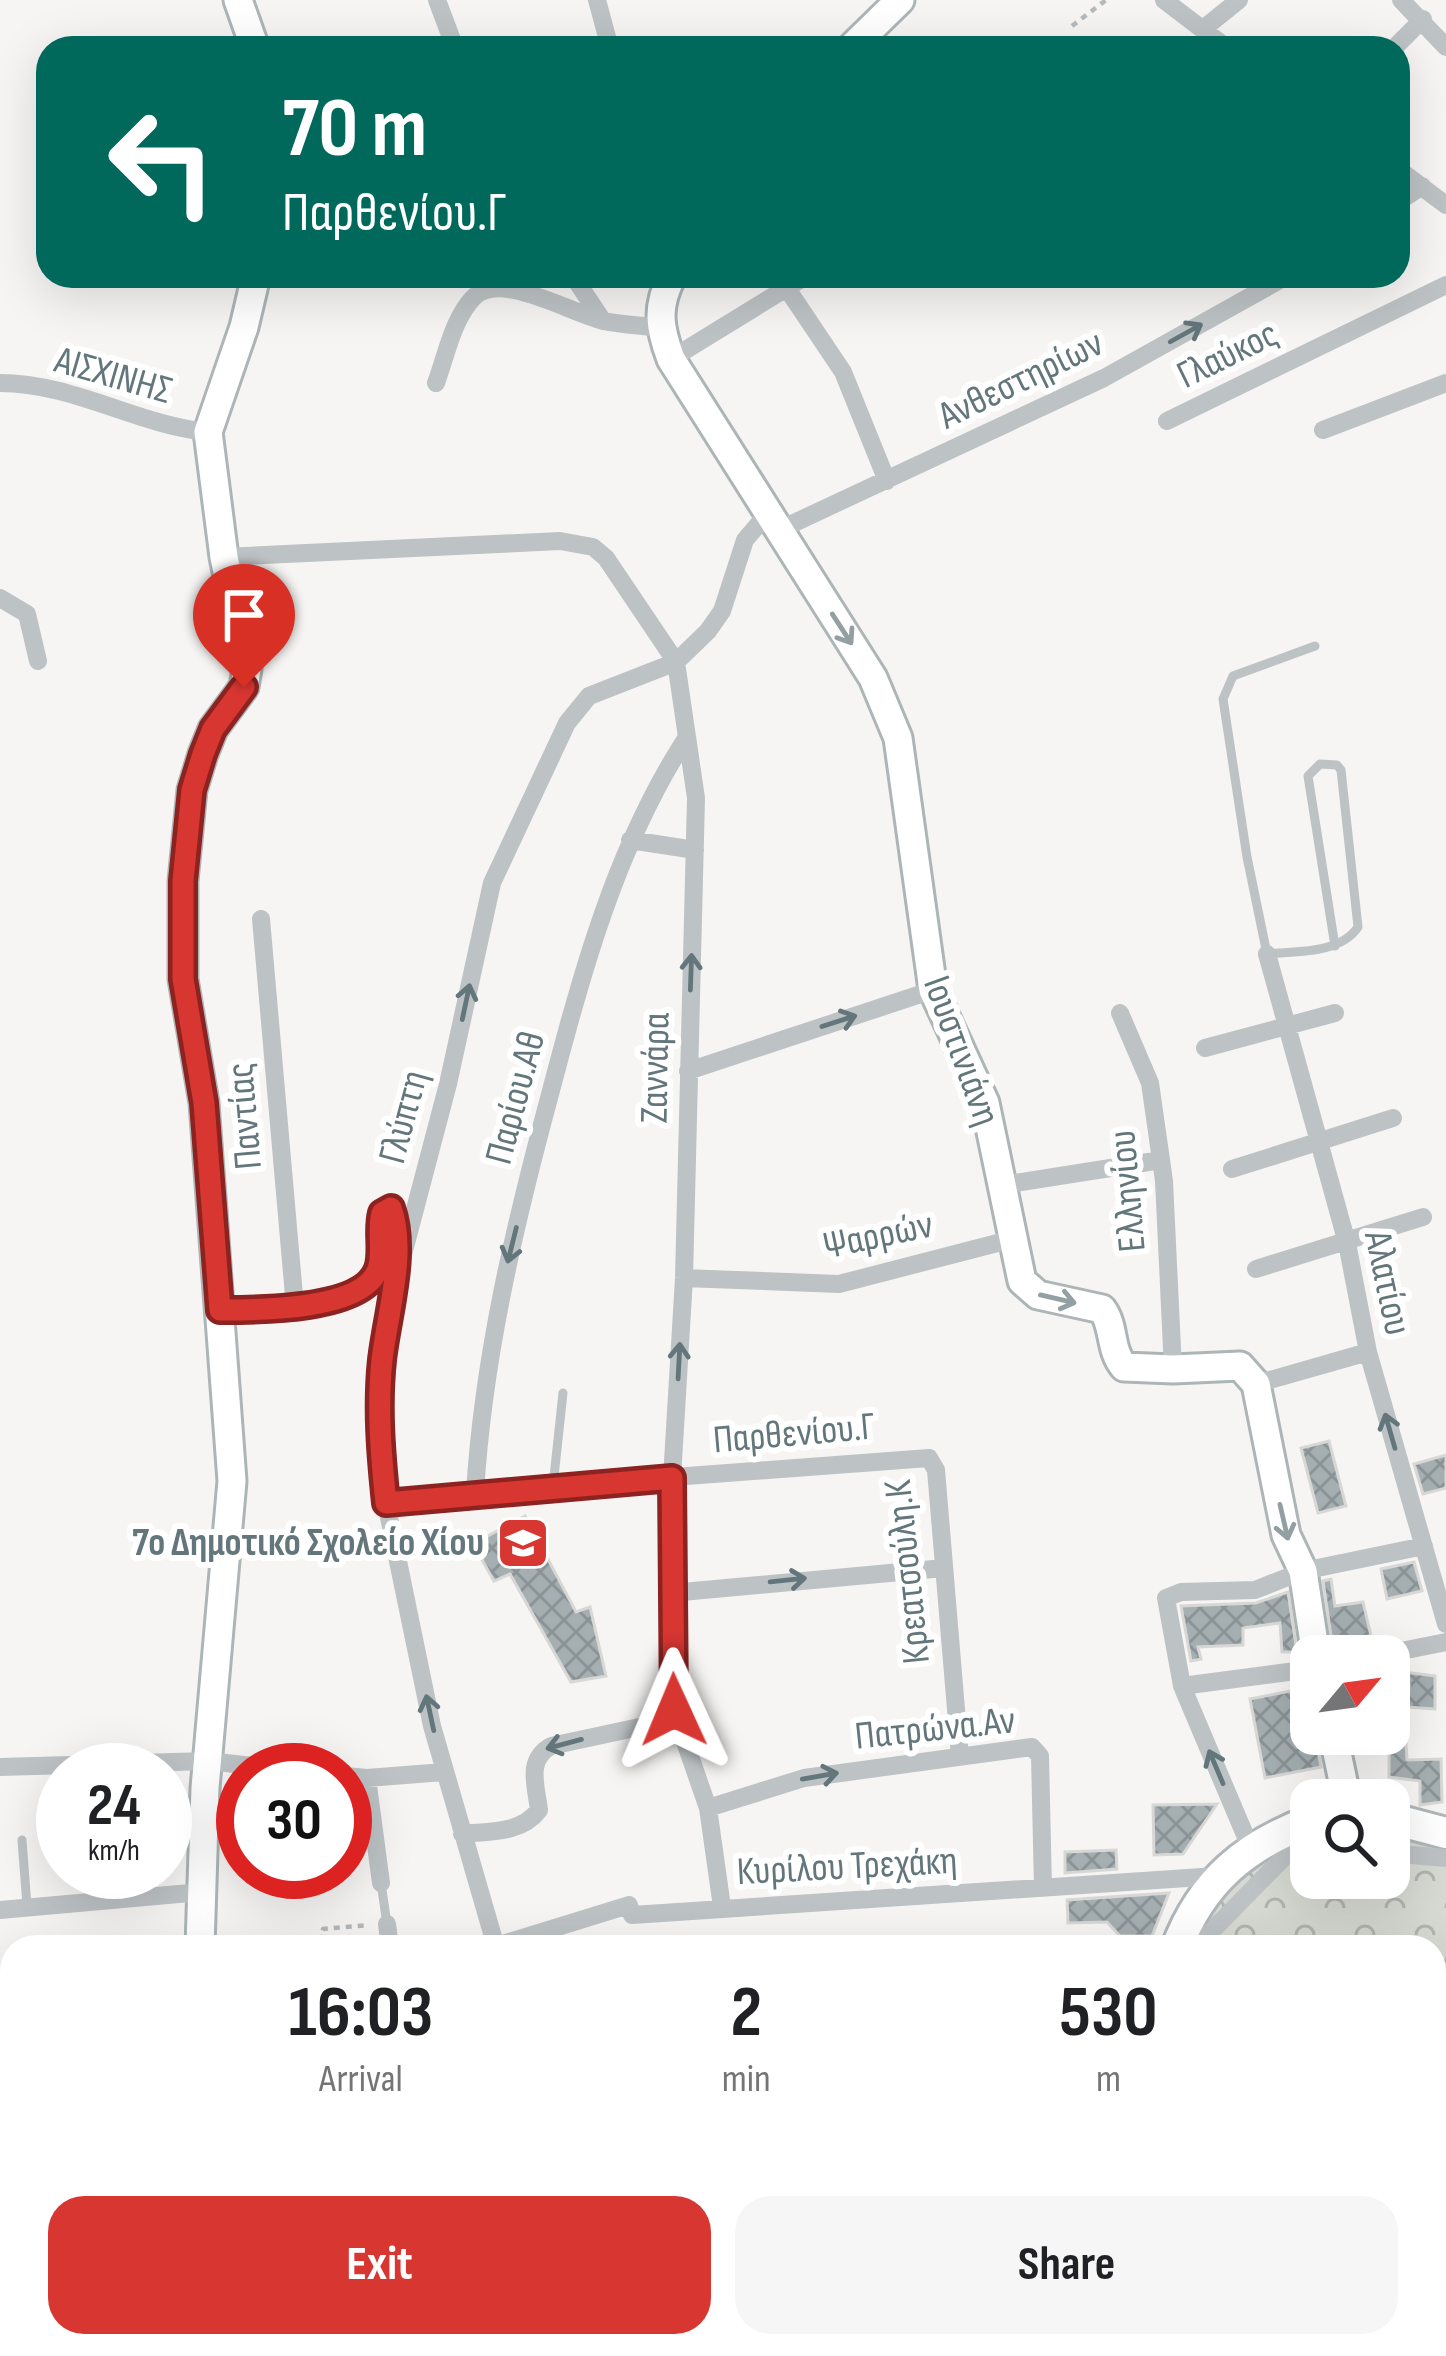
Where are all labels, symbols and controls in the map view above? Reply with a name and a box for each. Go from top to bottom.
text: 70 m [282,79,427,180]
icon: left [84,84,240,240]
text: Παρθενίου.Γ [282,181,507,246]
street label: Γλαύκος [1170,311,1286,399]
street label: Ανθεστηρίων [930,320,1111,440]
one-way arrow [1168,320,1203,344]
street label: ΑΙΣΧΙΝΗΣ [48,337,177,415]
pin [193,564,295,687]
icon: arrive [211,582,277,648]
one-way arrow [830,611,854,645]
one-way arrow [680,953,703,992]
street label: Ιουστινιάνη [912,970,1010,1132]
one-way arrow [455,984,478,1022]
one-way arrow [819,1008,857,1030]
street label: Ζαννάρα [632,1012,680,1124]
street label: Παρίου.Αθ [476,1027,556,1169]
street label: Παντίας [217,1061,273,1171]
street label: Γλύπτη [369,1065,439,1169]
street label: Ελληνίου [1099,1128,1157,1254]
street label: Ψαρρών [819,1202,937,1270]
one-way arrow [500,1225,522,1263]
street label: Αλατίου [1353,1226,1421,1339]
one-way arrow [1038,1289,1076,1312]
one-way arrow [668,1342,691,1381]
street label: Παρθενίου.Γ [711,1404,877,1464]
one-way arrow [1378,1413,1400,1451]
street label: Κρεατσούλη.Κ [875,1477,941,1666]
one-way arrow [1273,1502,1296,1540]
school or university icon: 7ο Δημοτικό Σχολείο Χίου [495,1515,551,1571]
place label: 7ο Δημοτικό Σχολείο Χίου [132,1520,484,1567]
one-way arrow [767,1568,806,1591]
north arrow [1290,1635,1410,1755]
map controls [1290,1635,1410,1899]
position arrow [611,1647,737,1773]
one-way arrow [418,1695,441,1733]
street label: Πατρώνα.Αν [853,1697,1017,1761]
one-way arrow [546,1735,584,1757]
speed limit sign: 30 [216,1743,372,1899]
one-way arrow [1204,1750,1226,1786]
one-way arrow [800,1764,839,1786]
text: 24 [87,1770,141,1842]
button: search [1290,1779,1410,1899]
text: km/h [88,1833,140,1869]
street label: Κυρίλου Τρεχάκη [736,1838,958,1896]
text: 16:03 [289,1970,433,2057]
text: 2 [731,1970,762,2057]
text: 530 [1059,1970,1157,2057]
text: Arrival [319,2056,403,2103]
text: min [722,2056,771,2103]
text: m [1096,2056,1121,2103]
button: Exit [48,2196,711,2334]
button: Share [735,2196,1398,2334]

